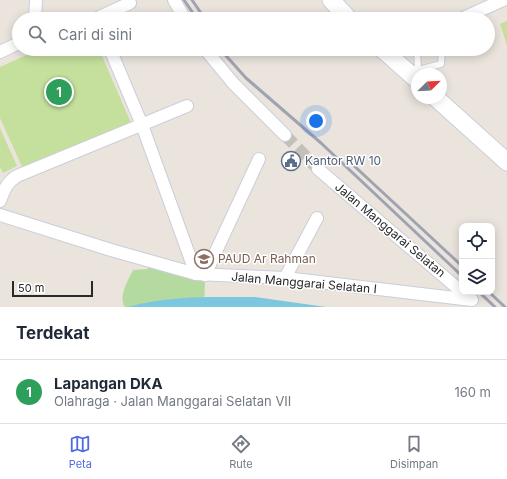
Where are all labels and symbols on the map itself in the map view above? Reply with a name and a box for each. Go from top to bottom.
north arrow [411,68,447,104]
pin: 1 [46,77,72,107]
your location [306,111,326,131]
public building icon: Kantor RW 10 [280,150,302,172]
place label: Kantor RW 10 [305,153,381,168]
street label: Jalan Manggarai Selatan [332,179,449,280]
school or university icon: PAUD Ar Rahman [193,248,215,270]
place label: PAUD Ar Rahman [218,251,316,266]
street label: Jalan Manggarai Selatan I [231,269,377,296]
scale bar [12,279,93,298]

